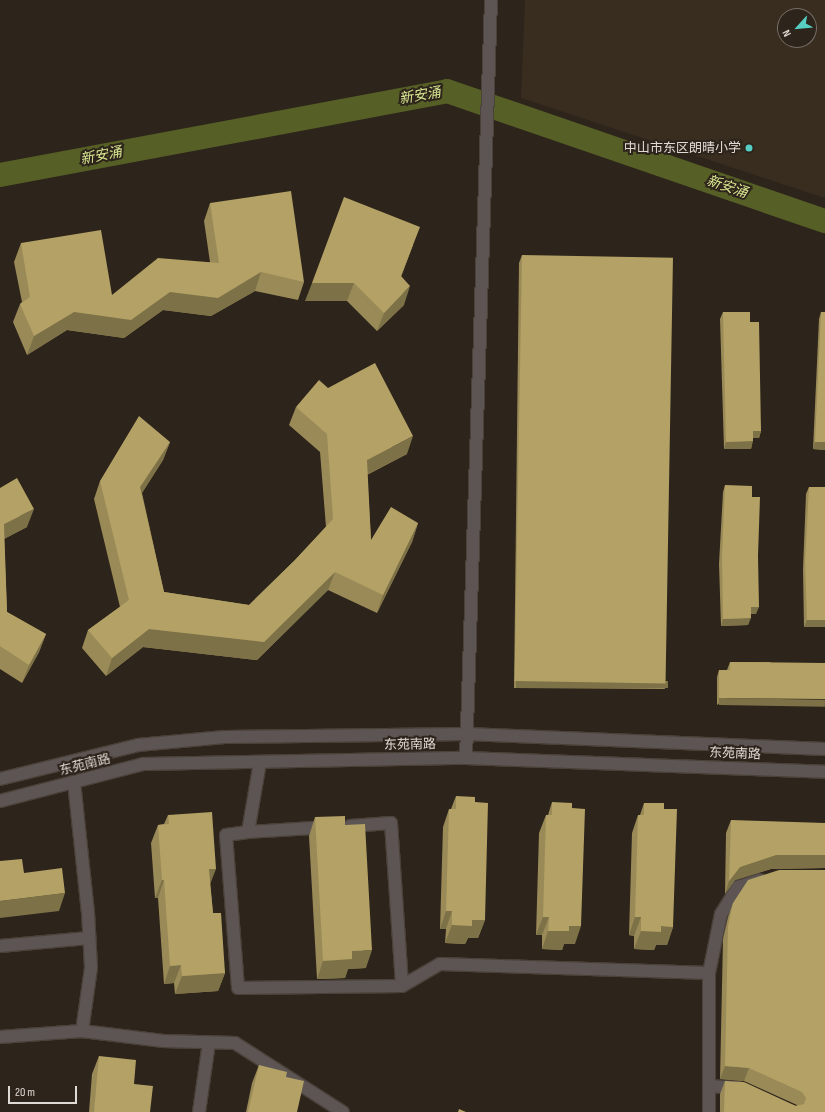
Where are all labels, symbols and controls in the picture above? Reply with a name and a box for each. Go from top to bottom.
north arrow [777,8,817,48]
text: N [780,28,794,39]
water label: 新安涌 [398,84,442,108]
place label: 中山市东区朗晴小学 [624,140,741,156]
marker: 中山市东区朗晴小学 [744,143,754,153]
water label: 新安涌 [79,144,123,168]
water label: 新安涌 [704,172,750,202]
street label: 东苑南路 [384,737,436,753]
street label: 东苑南路 [709,745,761,763]
street label: 东苑南路 [58,751,112,779]
scale bar [10,1078,79,1104]
text: 20 m [15,1085,35,1100]

